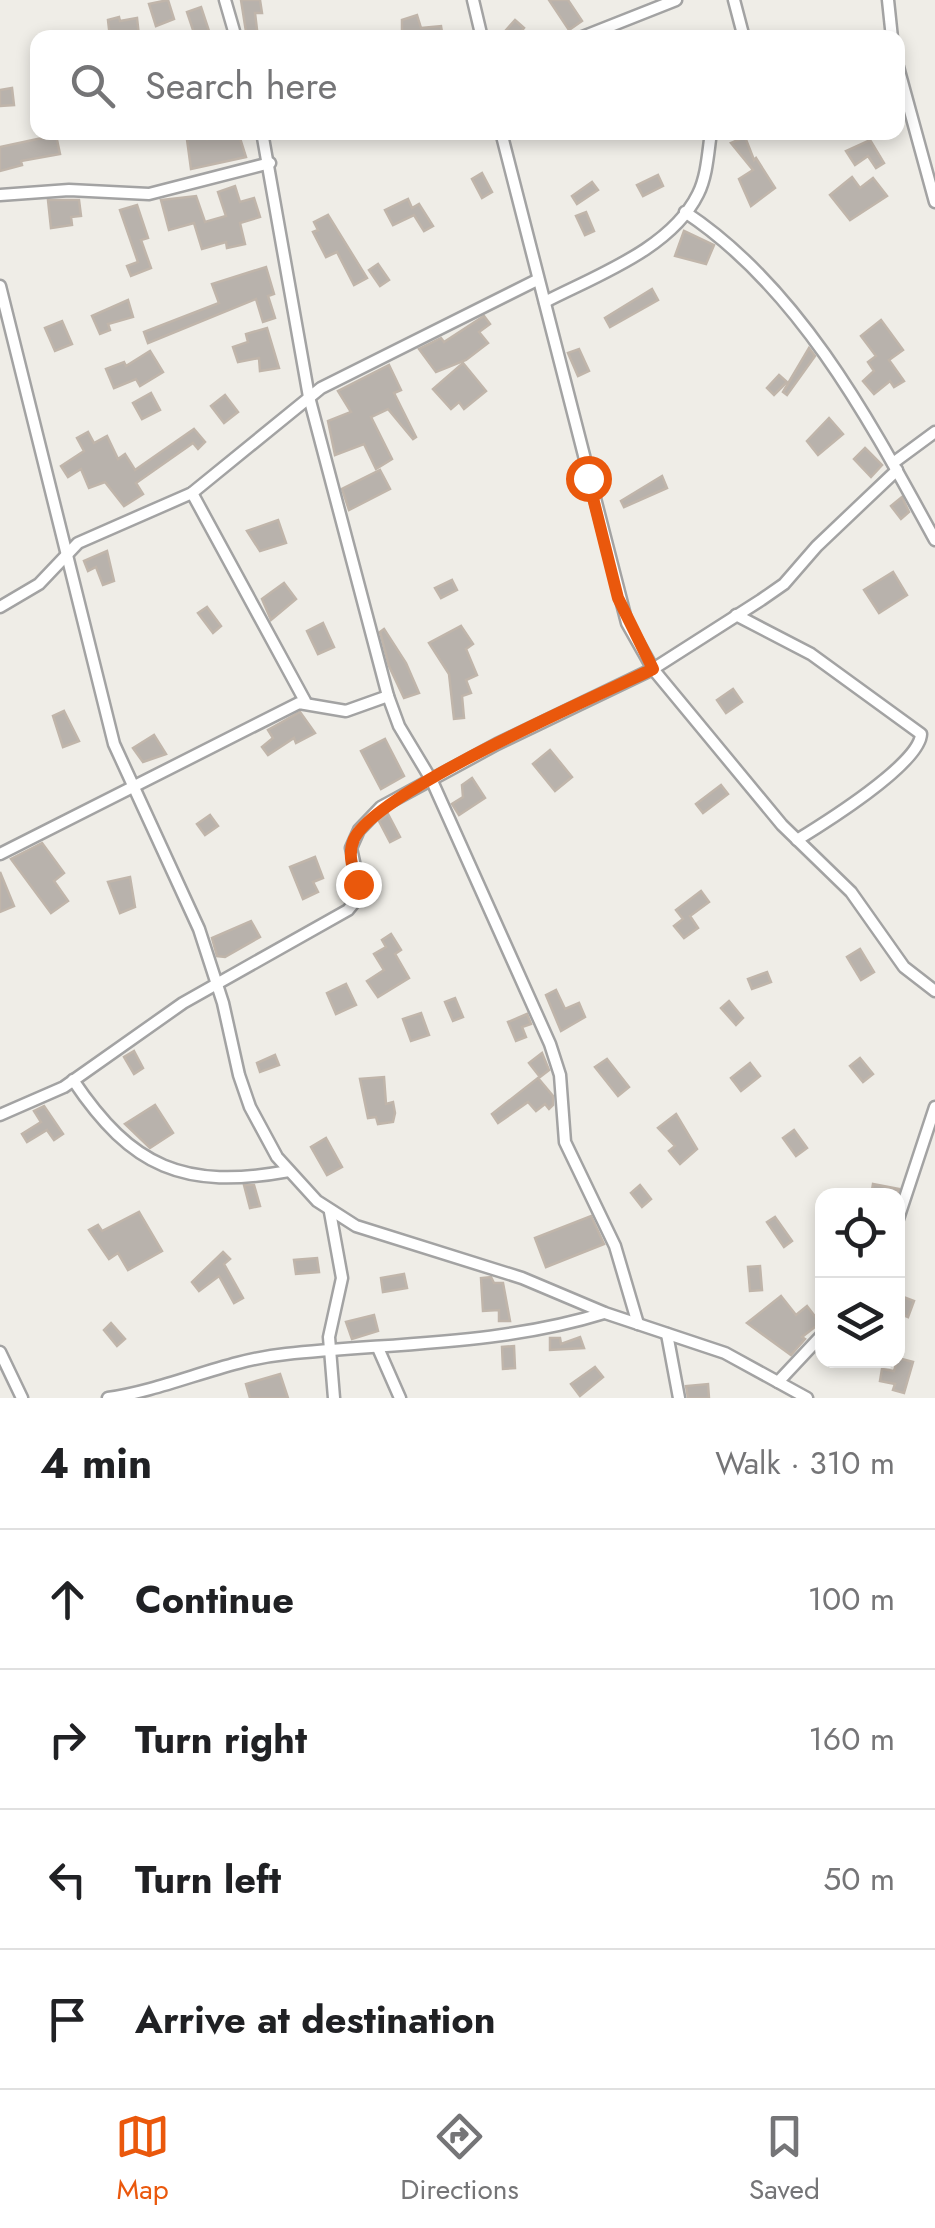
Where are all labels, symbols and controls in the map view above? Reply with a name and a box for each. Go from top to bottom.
search box [30,30,905,140]
icon: search [65,58,120,113]
text: Search here [145,58,337,113]
route start [566,456,612,502]
route end [336,862,382,908]
map controls [815,1188,905,1368]
button: locate [815,1188,905,1278]
button: layers [815,1278,905,1368]
text: 4 min [40,1433,152,1494]
text: Walk · 310 m [715,1440,895,1486]
icon: ahead [40,1572,95,1627]
text: Continue [135,1572,294,1627]
text: 100 m [808,1576,895,1622]
icon: right [40,1712,95,1767]
text: Turn right [135,1712,307,1767]
text: 160 m [808,1716,895,1762]
icon: left [40,1852,95,1907]
text: Turn left [135,1852,281,1907]
text: 50 m [823,1856,895,1902]
icon: arrive [40,1992,95,2047]
text: Arrive at destination [135,1992,496,2047]
tab: Map [115,2109,170,2210]
tab: Directions [400,2109,519,2210]
tab: Saved [749,2109,820,2210]

